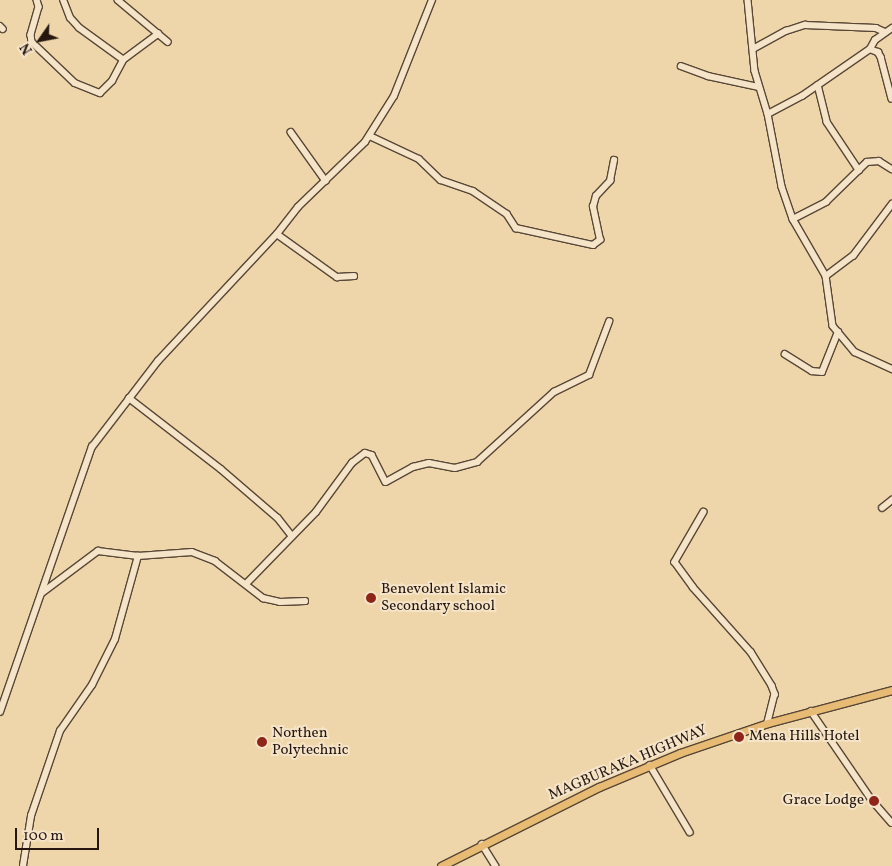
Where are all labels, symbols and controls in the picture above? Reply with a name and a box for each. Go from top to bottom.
north arrow [15,15,65,65]
text: N [16,39,38,58]
place label: Benevolent Islamic Secondary school [381,580,506,615]
marker: Benevolent Islamic Secondary school [365,592,377,604]
street label: MAGBURAKA HIGHWAY [546,721,710,805]
place label: Northen Polytechnic [272,724,349,759]
place label: Mena Hills Hotel [749,728,859,746]
marker: Mena Hills Hotel [733,731,745,743]
marker: Northen Polytechnic [256,736,268,748]
place label: Grace Lodge [783,792,864,810]
marker: Grace Lodge [868,795,880,807]
scale bar [18,818,101,850]
text: 100 m [23,826,63,847]

